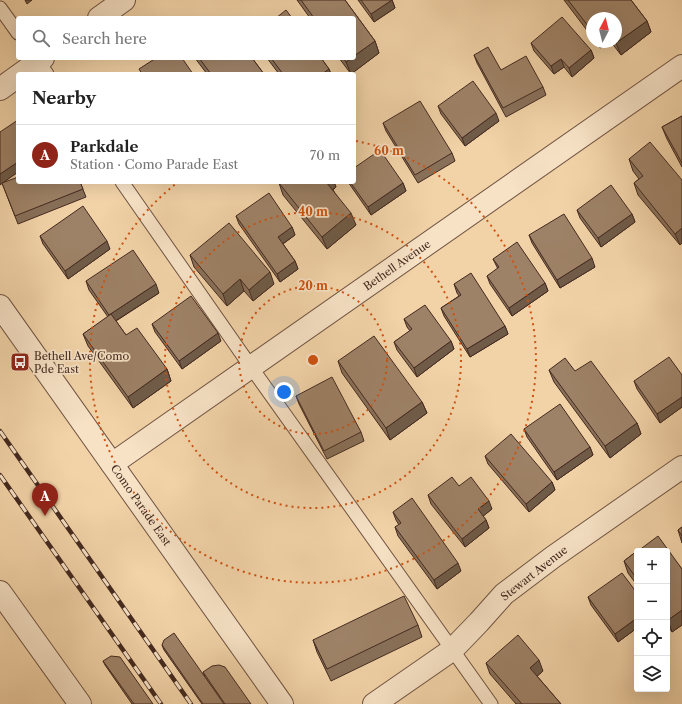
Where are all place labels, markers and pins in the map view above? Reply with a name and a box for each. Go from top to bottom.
place label: Bethell Ave/Como Pde East [34,349,130,376]
bus stop icon: Bethell Ave/Como Pde East [9,351,31,373]
centre of rings [306,353,320,367]
pin: A [32,483,58,516]

